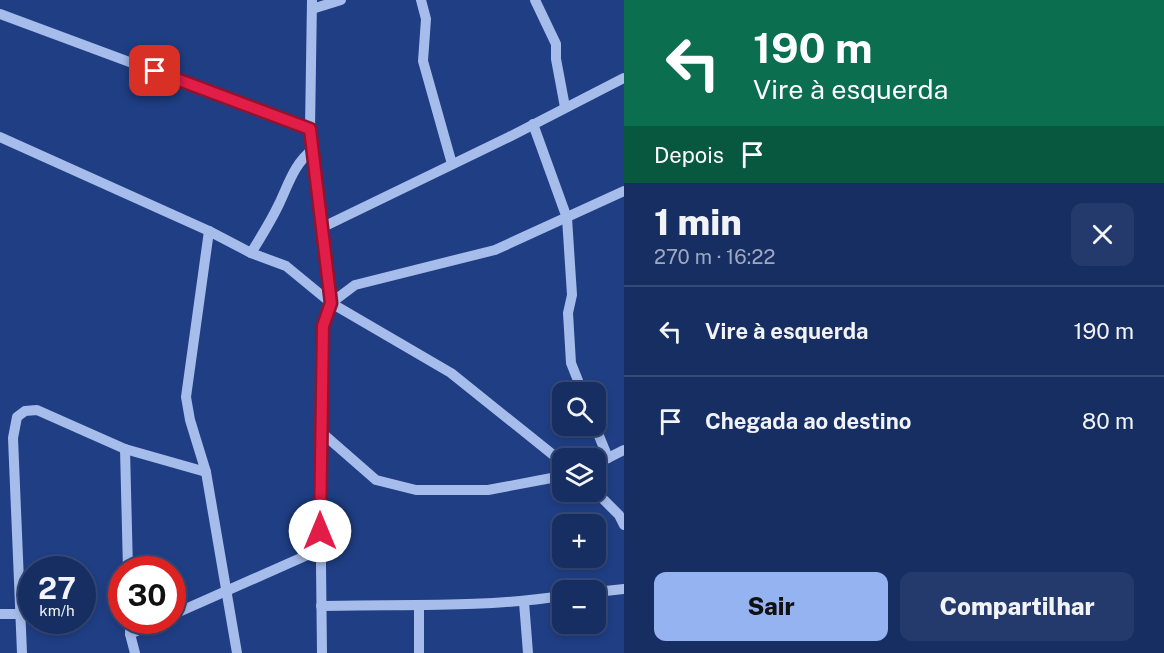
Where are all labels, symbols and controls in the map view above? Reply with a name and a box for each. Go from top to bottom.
text: 190 m [753,23,873,72]
icon: left [654,24,732,102]
pin [129,45,180,96]
icon: arrive [138,54,171,87]
text: Vire à esquerda [753,73,948,105]
icon: arrive [736,138,769,171]
text: Depois [654,142,724,168]
text: 1 min [654,201,742,243]
button: close [1071,203,1134,266]
text: 270 m · 16:22 [654,245,775,269]
icon: left [654,315,687,348]
text: Vire à esquerda [705,318,869,344]
text: 190 m [1074,318,1134,344]
map controls [552,382,606,634]
button: search [552,382,606,436]
icon: arrive [654,405,687,438]
text: Chegada ao destino [705,408,911,434]
text: 80 m [1082,408,1134,434]
button: layers [552,448,606,502]
position arrow [288,499,352,563]
button: + [552,514,606,568]
speed limit sign: 30 [108,556,186,634]
text: 27 [38,570,76,606]
button: Sair [654,572,888,641]
button: Compartilhar [900,572,1134,641]
button: − [552,580,606,634]
text: km/h [39,602,75,619]

